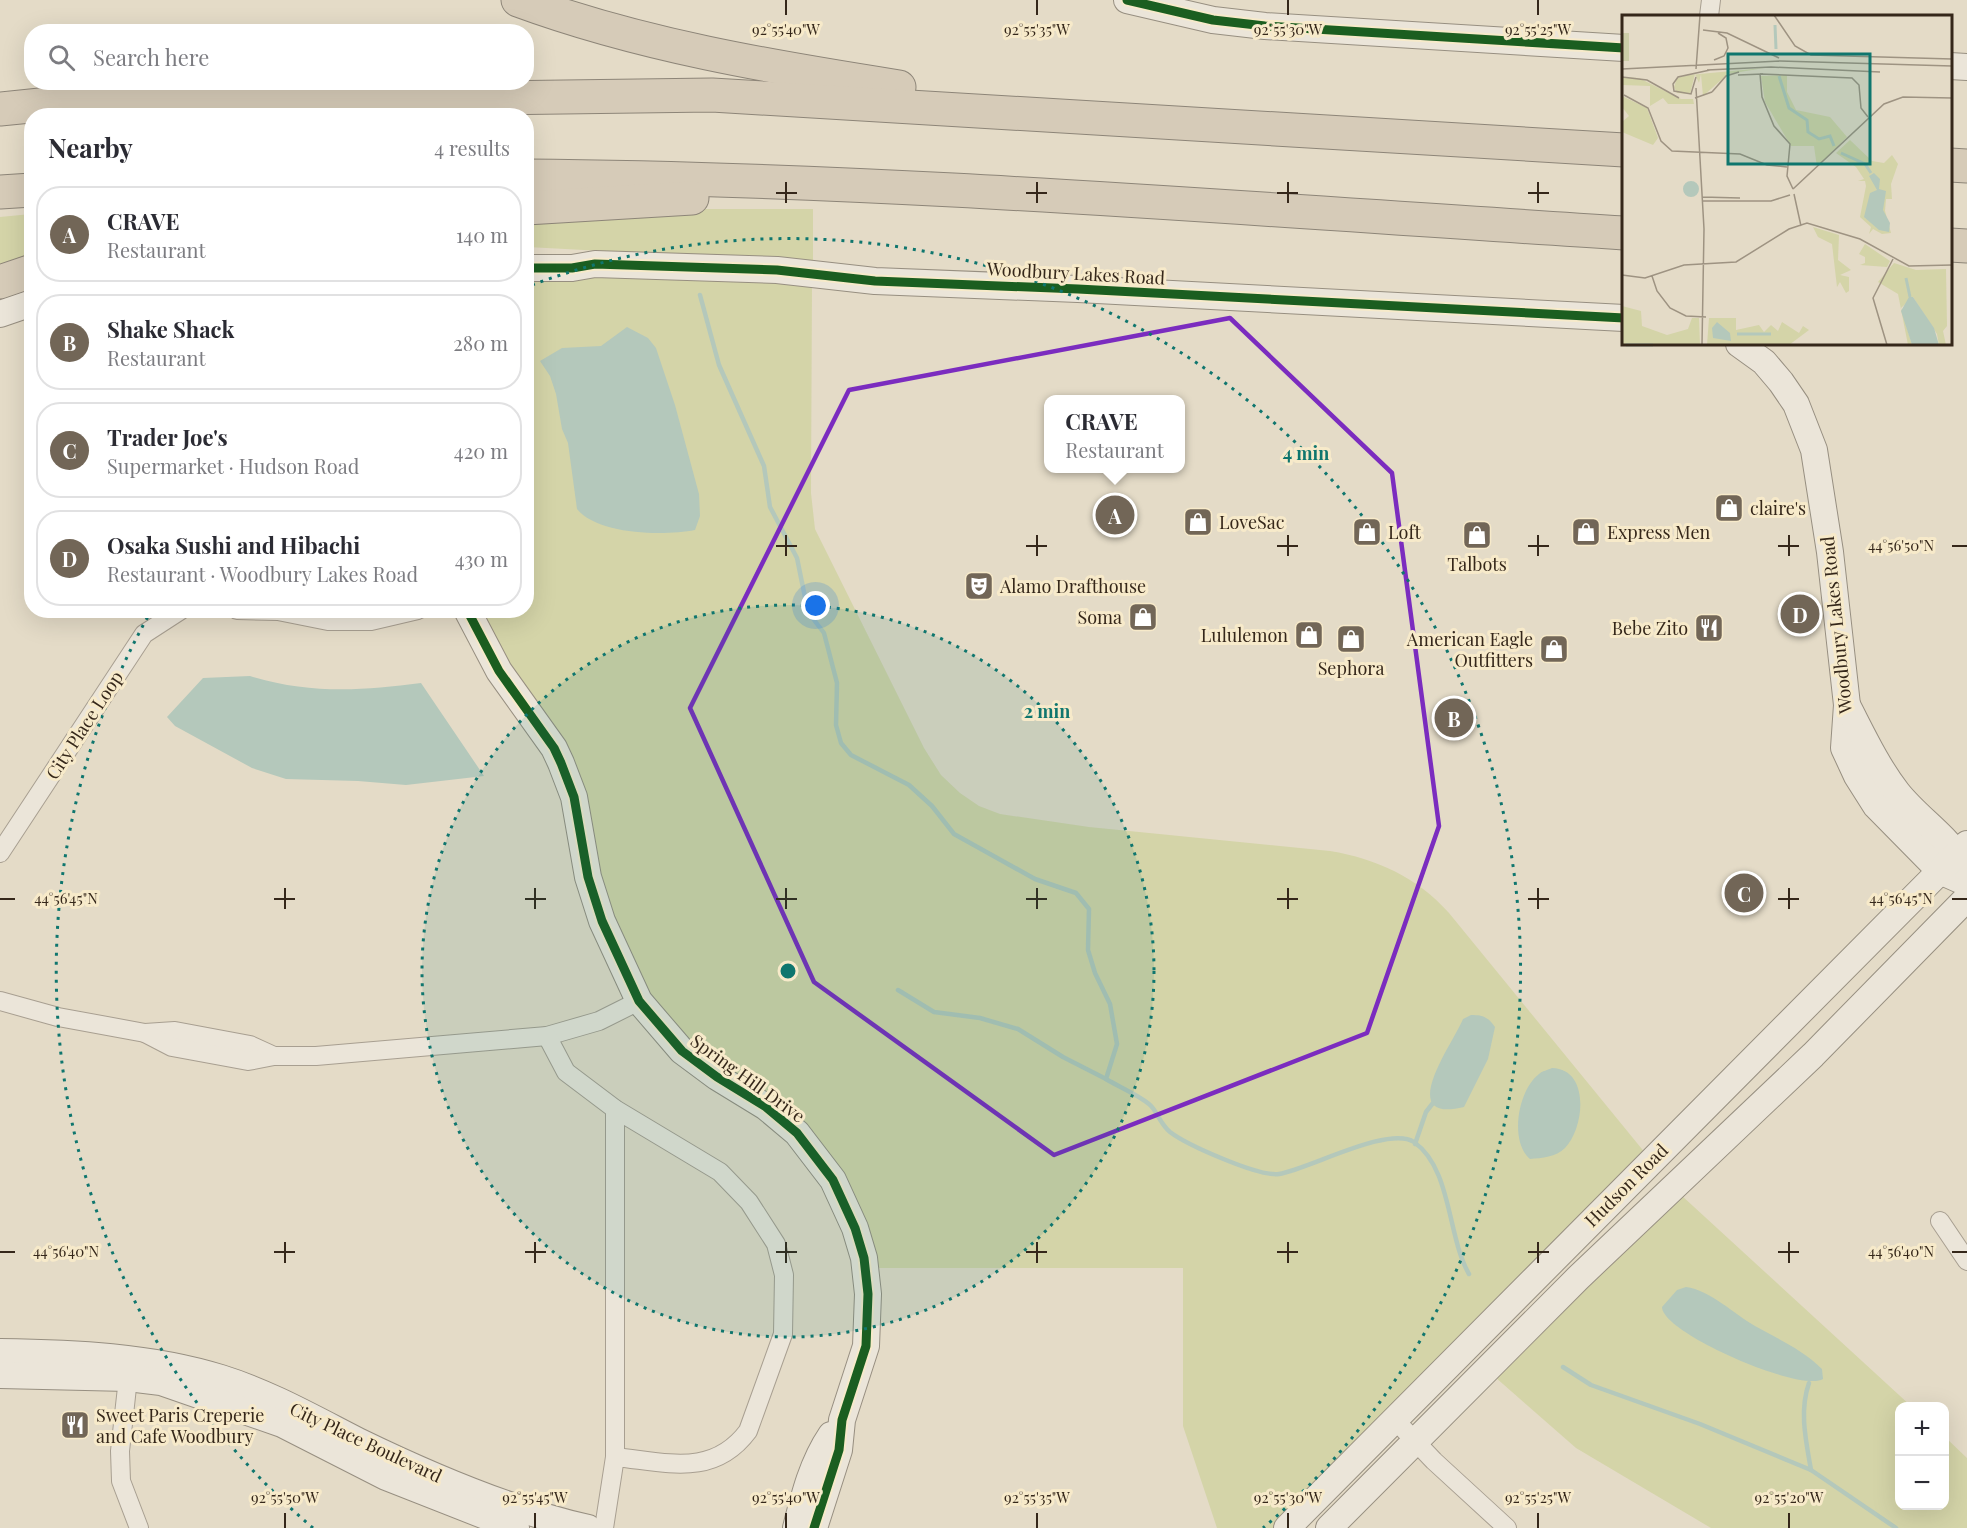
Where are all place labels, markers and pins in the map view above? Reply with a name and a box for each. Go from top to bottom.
pin: A [1096,492,1134,538]
shop icon: claire's [1713,492,1745,524]
place label: claire's [1750,496,1806,520]
shop icon: LoveSac [1182,506,1214,538]
place label: LoveSac [1219,510,1285,534]
shop icon: Loft [1351,516,1383,548]
shop icon: Express Men [1570,516,1602,548]
shop icon: Talbots [1461,519,1493,551]
place label: Loft [1388,520,1421,544]
place label: Express Men [1607,520,1711,544]
place label: Talbots [1447,552,1507,576]
theatre icon: Alamo Drafthouse [963,570,995,602]
place label: Alamo Drafthouse [999,574,1146,598]
pin: D [1780,592,1820,636]
shop icon: Soma [1127,601,1159,633]
place label: Soma [1077,605,1122,629]
restaurant icon: Bebe Zito [1693,612,1725,644]
place label: Bebe Zito [1612,616,1688,640]
shop icon: Lululemon [1293,619,1325,651]
place label: Lululemon [1201,623,1288,647]
shop icon: Sephora [1335,623,1367,655]
place label: American Eagle Outfitters [1406,627,1533,672]
shop icon: American Eagle Outfitters [1538,633,1570,665]
place label: Sephora [1318,656,1384,680]
pin: B [1434,696,1474,740]
pin: C [1724,870,1764,916]
centre of rings [778,961,798,981]
place label: Sweet Paris Creperie and Cafe Woodbury [96,1403,264,1448]
restaurant icon: Sweet Paris Creperie and Cafe Woodbury [59,1409,91,1441]

